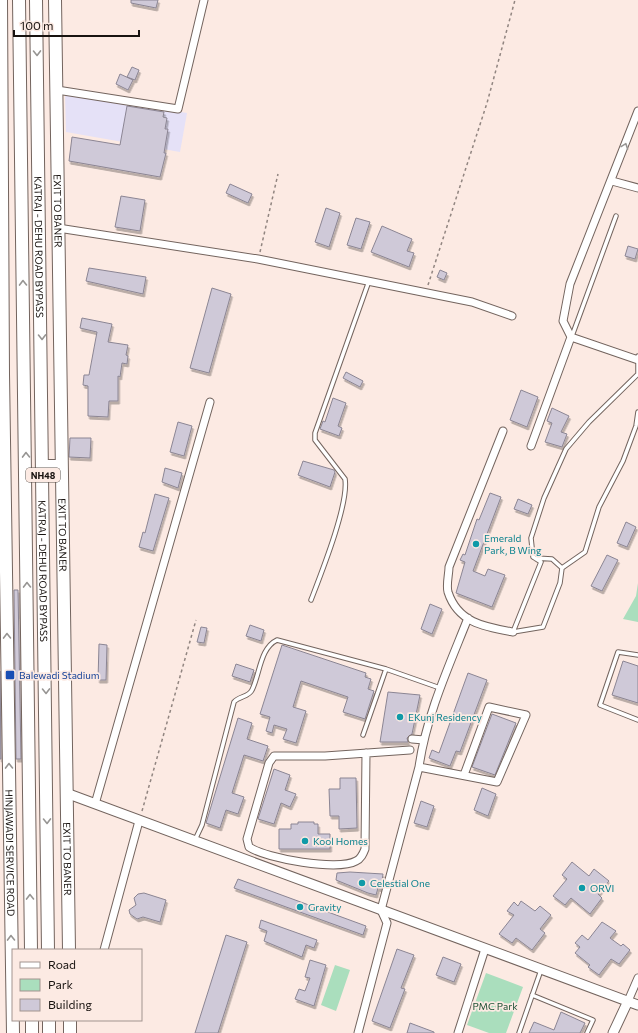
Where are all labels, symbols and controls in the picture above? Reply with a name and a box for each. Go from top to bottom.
scale bar [14,12,139,38]
text: 100 m [20,18,54,32]
one-way arrow [33,50,41,56]
one-way arrow [621,142,629,149]
street label: EXIT TO BANER [52,174,65,248]
street label: KATRAJ - DEHU ROAD BYPASS [32,176,46,318]
one-way arrow [19,280,27,286]
one-way arrow [38,334,46,340]
one-way arrow [22,452,30,458]
road number: NH48 [26,468,60,482]
street label: EXIT TO BANER [56,498,69,572]
street label: KATRAJ - DEHU ROAD BYPASS [36,500,50,642]
place label: Emerald Park, B Wing [484,532,542,556]
marker: Emerald Park, B Wing [471,539,481,549]
one-way arrow [23,582,31,588]
one-way arrow [3,633,11,639]
marker: Balewadi Stadium [4,669,16,681]
place label: Balewadi Stadium [19,669,100,681]
one-way arrow [42,688,50,694]
place label: EKunj Residency [408,711,482,723]
marker: EKunj Residency [395,712,405,722]
one-way arrow [5,763,13,769]
street label: HINJAWADI SERVICE ROAD [3,789,17,916]
one-way arrow [43,818,51,824]
street label: EXIT TO BANER [61,822,74,896]
place label: Kool Homes [313,835,368,847]
marker: Kool Homes [300,836,310,846]
place label: Celestial One [370,877,430,889]
marker: Celestial One [357,878,367,888]
place label: ORVI [590,882,614,894]
marker: ORVI [577,883,587,893]
one-way arrow [26,894,34,900]
place label: Gravity [308,901,341,913]
marker: Gravity [295,902,305,912]
one-way arrow [7,935,16,941]
legend [12,949,142,1021]
text: Road [48,957,76,971]
text: Park [48,977,74,991]
text: Building [48,997,92,1011]
park label: PMC Park [472,1000,518,1012]

